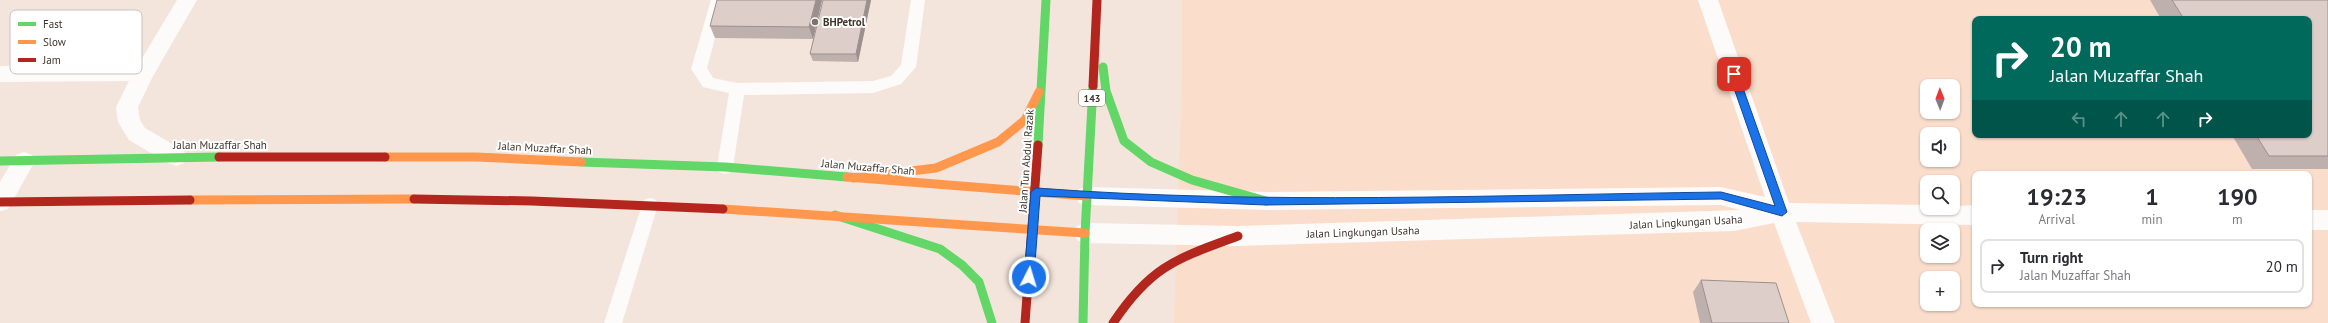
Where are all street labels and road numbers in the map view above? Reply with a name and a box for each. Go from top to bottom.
road number: 143 [1079,90,1105,106]
street label: Jalan Tun Abdul Razak [1015,108,1037,214]
street label: Jalan Muzaffar Shah [172,138,267,152]
street label: Jalan Muzaffar Shah [497,139,592,157]
street label: Jalan Muzaffar Shah [820,156,915,178]
street label: Jalan Lingkungan Usaha [1628,212,1743,232]
street label: Jalan Lingkungan Usaha [1305,223,1420,241]

